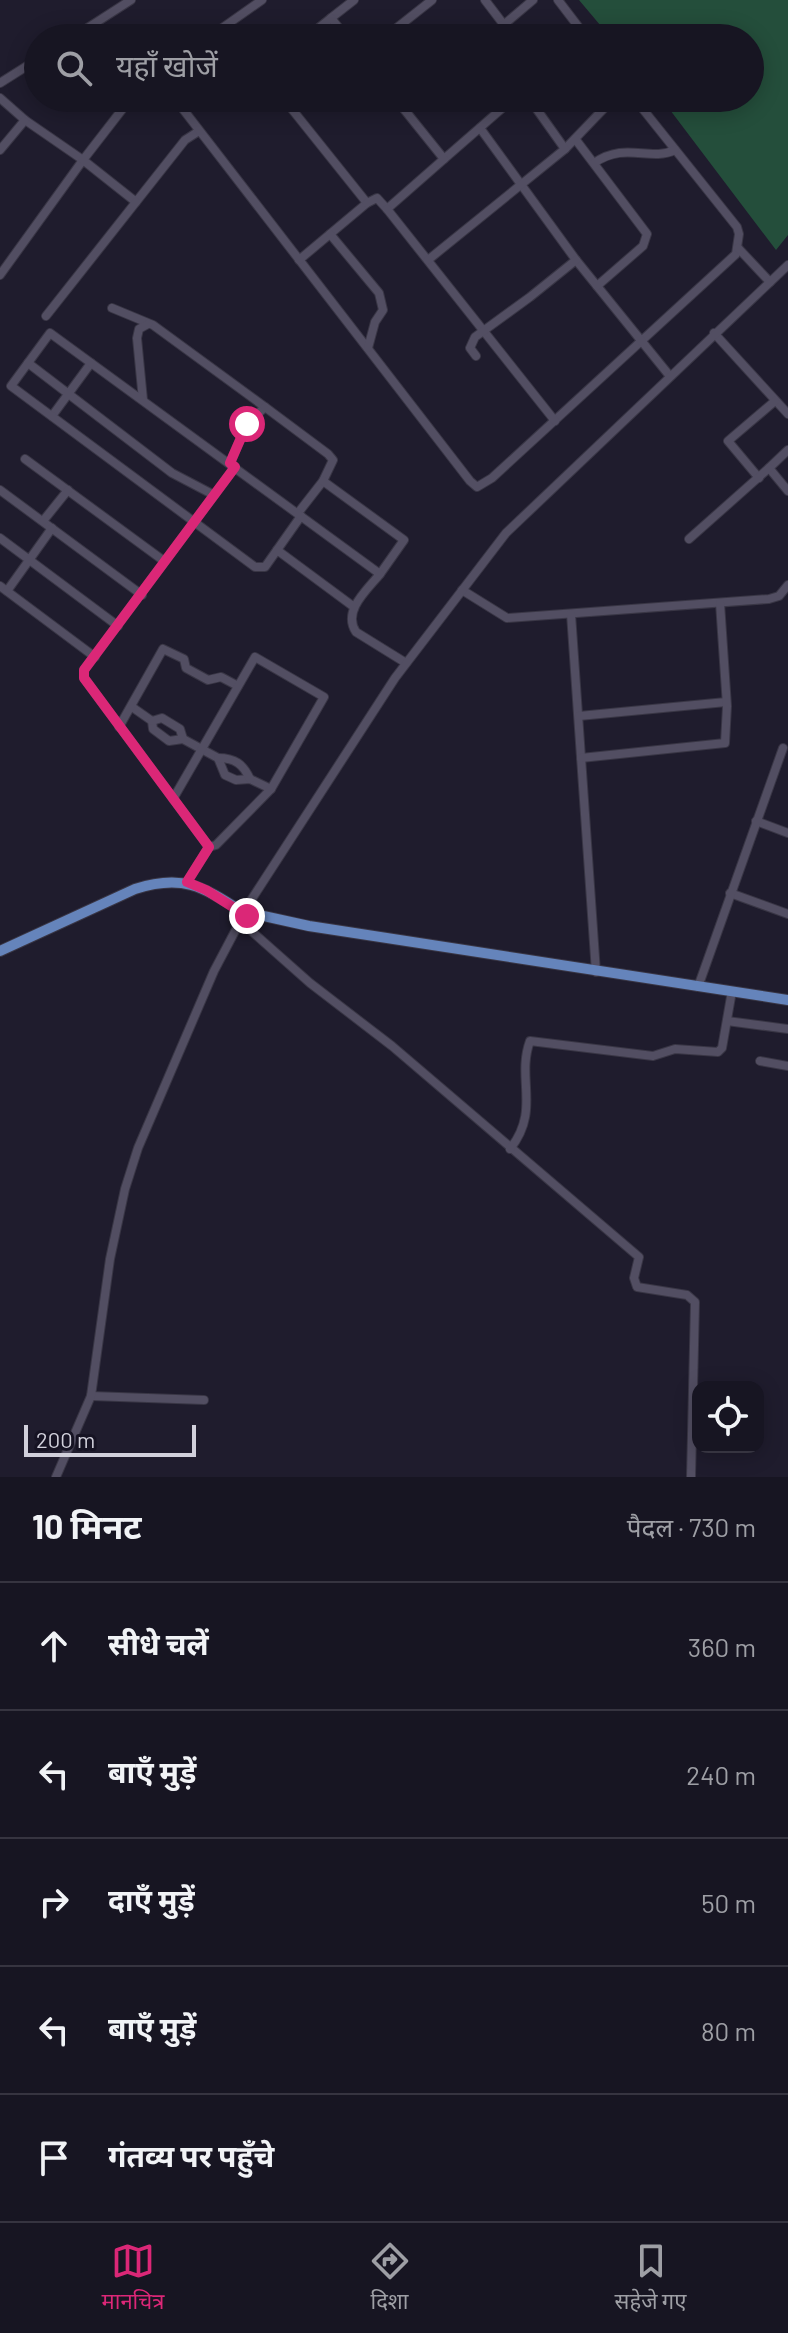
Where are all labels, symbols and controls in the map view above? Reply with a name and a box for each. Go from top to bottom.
search box [24,24,764,112]
icon: search [52,46,96,90]
text: यहाँ खोजें [116,47,218,83]
route start [229,406,265,442]
route end [229,898,265,934]
map controls [692,1381,764,1453]
button: locate [692,1381,764,1453]
scale bar [24,1421,196,1457]
text: 200 m [36,1426,95,1452]
text: 10 मिनट [32,1505,142,1546]
text: पैदल · 730 m [627,1511,756,1542]
icon: ahead [32,1624,76,1668]
text: सीधे चलें [108,1625,209,1661]
text: 360 m [688,1631,756,1662]
icon: left [32,1752,76,1796]
text: बाएँ मुड़ें [108,1753,196,1789]
text: 240 m [686,1759,756,1790]
icon: right [32,1880,76,1924]
text: दाएँ मुड़ें [108,1881,195,1917]
text: 50 m [701,1887,756,1918]
icon: left [32,2008,76,2052]
text: बाएँ मुड़ें [108,2009,196,2045]
text: 80 m [701,2015,756,2046]
icon: arrive [32,2136,76,2180]
text: गंतव्य पर पहुँचे [108,2137,274,2173]
tab: मानचित्र [102,2239,164,2318]
tab: दिशा [368,2239,412,2318]
tab: सहेजे गए [615,2239,686,2318]

